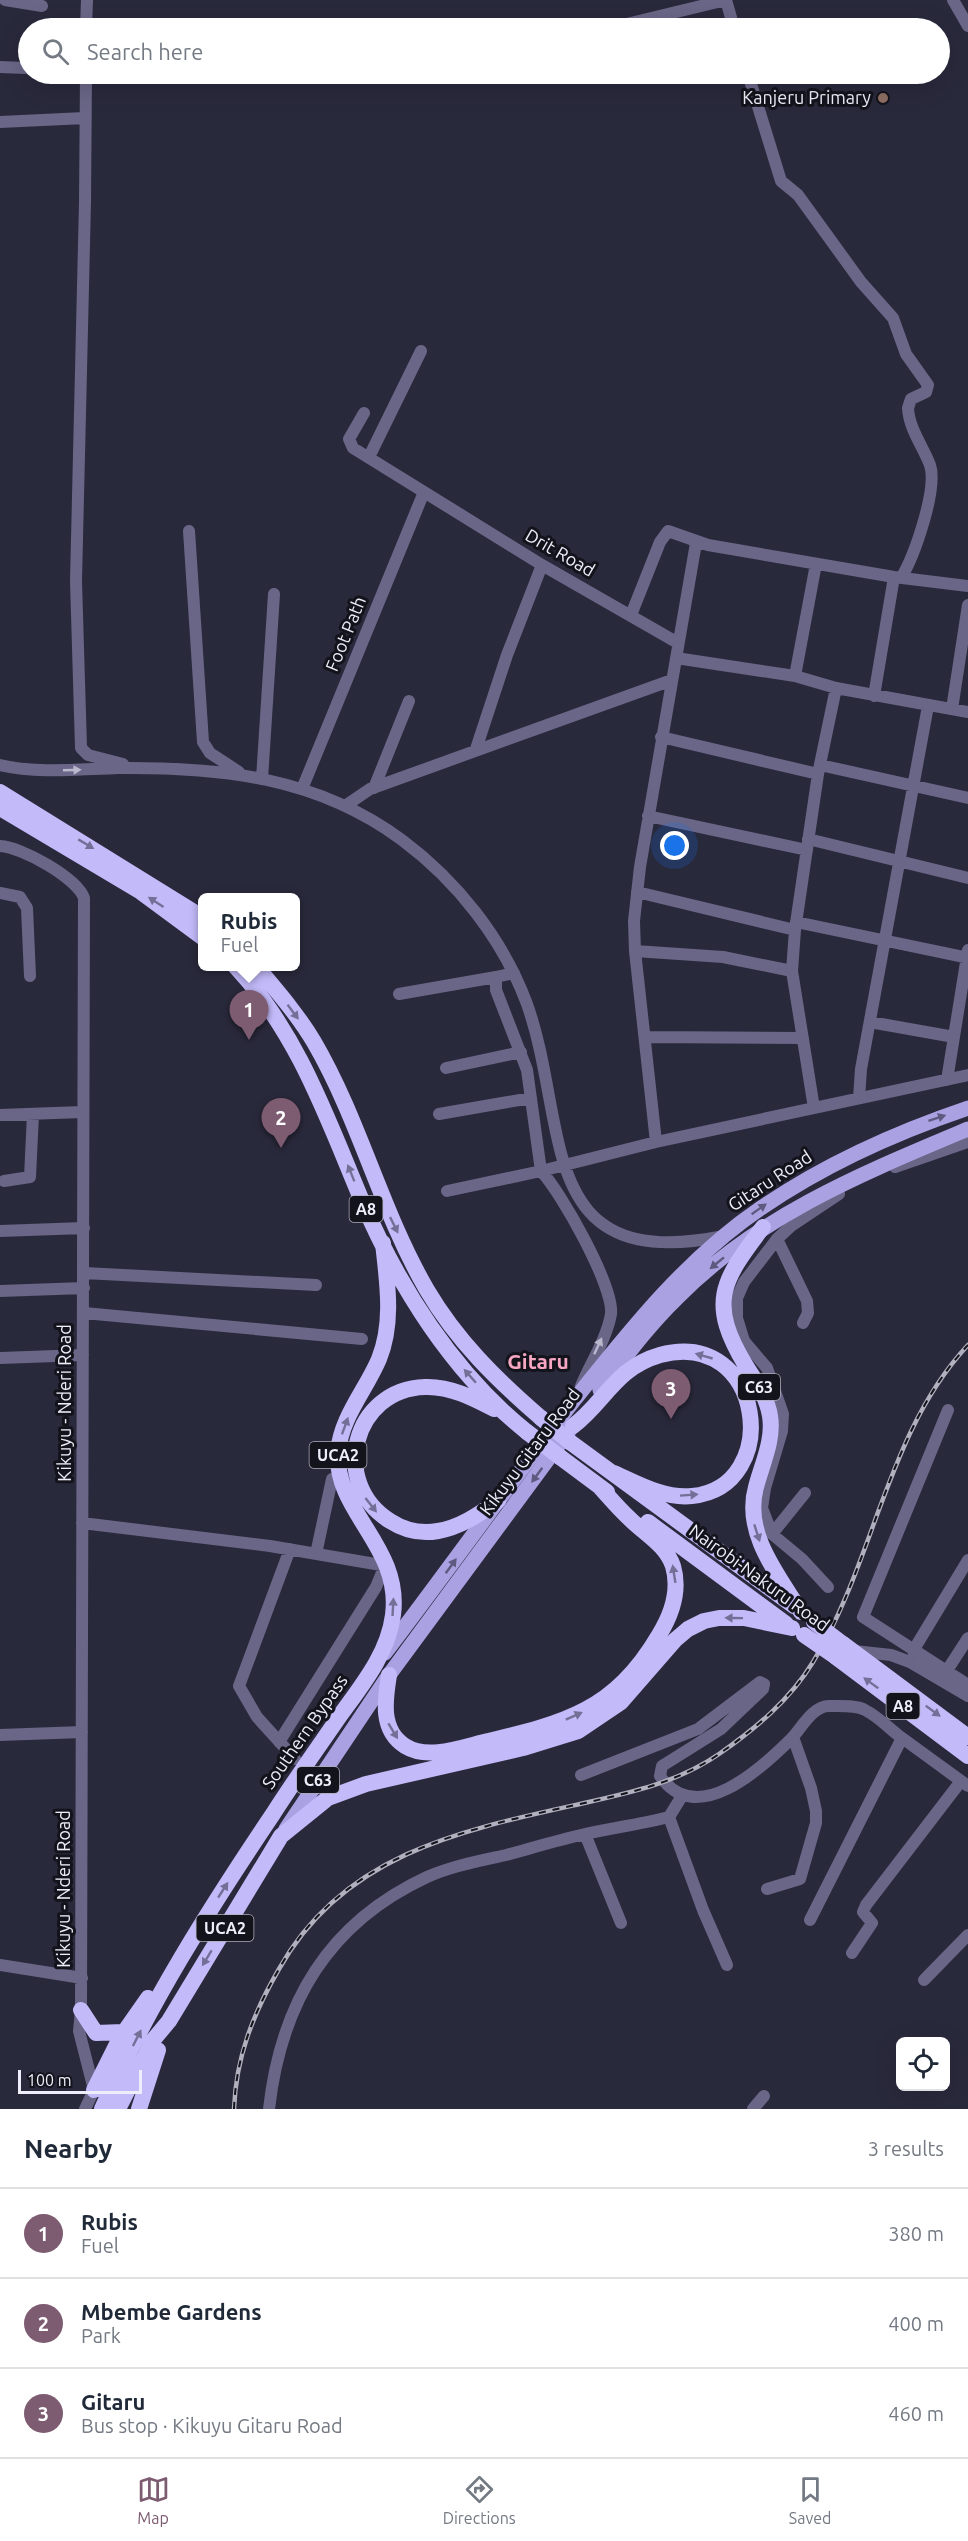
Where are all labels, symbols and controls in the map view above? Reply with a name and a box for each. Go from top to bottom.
search box [18,18,950,84]
icon: search [39,35,72,68]
text: Search here [87,39,203,64]
place label: Kanjeru Primary [742,87,871,107]
marker: Kanjeru Primary [876,91,890,105]
street label: Drit Road [522,524,599,580]
street label: Foot Path [321,593,369,674]
one-way arrow [62,766,81,775]
your location [660,831,689,860]
one-way arrow [78,839,95,849]
popup [198,893,300,971]
one-way arrow [148,896,164,907]
text: Rubis [221,908,277,933]
text: Fuel [221,933,259,956]
pin: 1 [230,990,268,1040]
one-way arrow [287,1003,299,1019]
pin: 2 [262,1098,300,1148]
one-way arrow [928,1113,946,1123]
street label: Gitaru Road [724,1146,815,1215]
one-way arrow [346,1164,355,1182]
road number: A8 [350,1196,382,1222]
one-way arrow [751,1203,767,1215]
one-way arrow [389,1217,398,1234]
one-way arrow [709,1256,725,1269]
street label: Kikuyu - Nderi Road [54,1324,74,1482]
one-way arrow [594,1338,603,1355]
district label: Gitaru [507,1349,569,1373]
one-way arrow [695,1351,713,1360]
one-way arrow [463,1369,477,1384]
pin: 3 [652,1370,690,1419]
road number: C63 [738,1374,780,1400]
street label: Kikuyu Gitaru Road [475,1384,583,1519]
one-way arrow [340,1417,350,1435]
road number: UCA2 [310,1442,366,1468]
one-way arrow [531,1466,543,1482]
one-way arrow [680,1490,699,1500]
one-way arrow [365,1497,378,1513]
street label: Nairobi-Nakuru Road [686,1520,833,1635]
one-way arrow [753,1524,762,1542]
one-way arrow [445,1558,457,1574]
one-way arrow [669,1564,678,1583]
one-way arrow [389,1597,398,1616]
one-way arrow [725,1613,744,1623]
street label: Southern Bypass [257,1671,351,1792]
one-way arrow [863,1676,879,1689]
road number: A8 [886,1693,920,1719]
one-way arrow [925,1705,940,1717]
one-way arrow [566,1711,584,1721]
one-way arrow [387,1723,398,1740]
road number: C63 [297,1767,339,1793]
street label: Kikuyu - Nderi Road [53,1810,73,1968]
one-way arrow [217,1882,228,1898]
road number: UCA2 [196,1915,254,1941]
one-way arrow [201,1950,212,1966]
one-way arrow [132,2029,142,2046]
map controls [896,2037,950,2091]
button: locate [896,2037,950,2091]
scale bar [18,2067,142,2094]
text: 100 m [27,2071,72,2089]
text: Nearby [24,2134,112,2163]
text: 3 results [868,2137,944,2160]
text: Rubis [81,2209,138,2234]
text: 1 [38,2222,49,2245]
text: 380 m [888,2222,944,2245]
text: Fuel [81,2234,119,2257]
text: Mbembe Gardens [81,2299,262,2324]
text: 2 [38,2312,49,2335]
text: 400 m [888,2312,944,2335]
text: Park [81,2324,121,2347]
text: Gitaru [81,2389,145,2414]
text: 3 [38,2402,49,2425]
text: 460 m [888,2402,944,2425]
text: Bus stop · Kikuyu Gitaru Road [81,2414,343,2437]
tab: Map [137,2473,170,2527]
tab: Directions [443,2473,516,2527]
tab: Saved [789,2473,831,2527]

